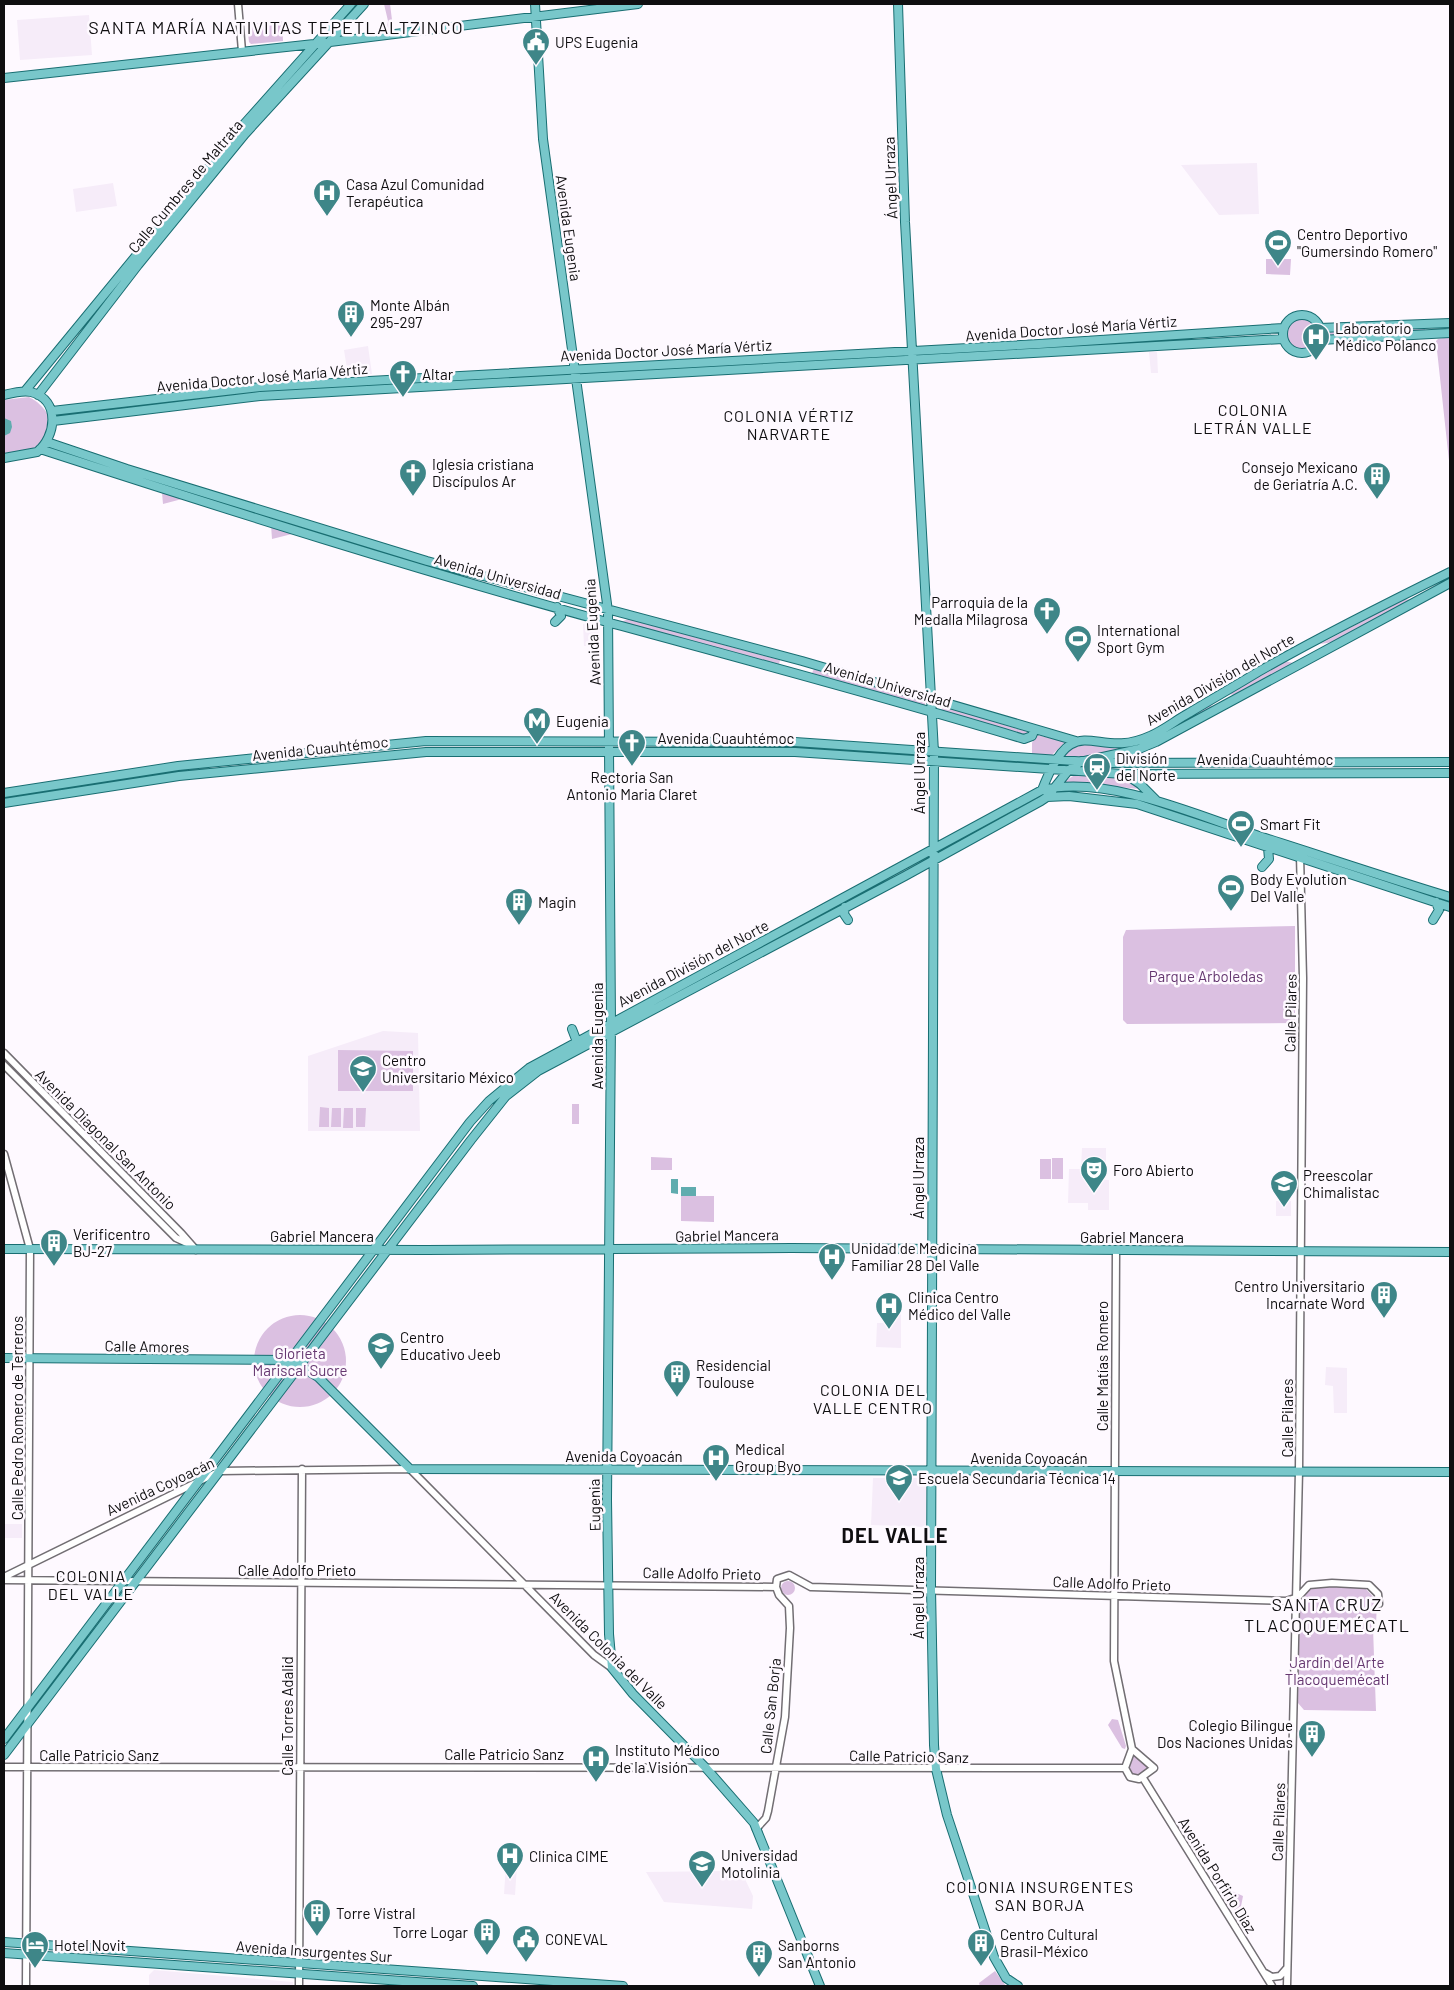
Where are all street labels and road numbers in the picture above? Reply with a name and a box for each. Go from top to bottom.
street label: Calle Cumbres de Maltrata [124,116,246,256]
street label: Ángel Urraza [880,137,900,219]
street label: Avenida Eugenia [553,174,585,282]
street label: Avenida Doctor José María Vértiz [965,312,1178,344]
street label: Avenida Doctor José María Vértiz [560,335,773,365]
street label: Avenida Doctor José María Vértiz [156,359,369,395]
street label: Avenida Universidad [432,549,564,603]
street label: Avenida Eugenia [580,578,604,686]
street label: Avenida División del Norte [1143,629,1297,729]
street label: Avenida Universidad [822,657,954,711]
street label: Avenida Cuauhtémoc [658,729,795,747]
street label: Avenida Cuauhtémoc [251,732,389,764]
street label: Ángel Urraza [910,732,928,814]
street label: Avenida Cuauhtémoc [1197,750,1334,768]
street label: Avenida División del Norte [614,916,772,1010]
street label: Calle Pilares [1280,973,1300,1053]
street label: Avenida Eugenia [588,982,606,1090]
street label: Avenida Diagonal San Antonio [32,1065,180,1213]
street label: Ángel Urraza [909,1137,927,1219]
street label: Gabriel Mancera [675,1225,779,1245]
street label: Gabriel Mancera [270,1227,374,1245]
street label: Gabriel Mancera [1080,1228,1184,1246]
street label: Calle Matías Romero [1093,1301,1111,1431]
street label: Calle Pedro Romero de Terreros [8,1316,26,1520]
street label: Calle Amores [105,1336,189,1356]
street label: Calle Pilares [1278,1379,1296,1457]
street label: Avenida Coyoacán [565,1447,683,1465]
street label: Avenida Coyoacán [970,1449,1088,1467]
street label: Avenida Coyoacán [103,1453,217,1519]
street label: Eugenia [585,1478,603,1532]
street label: Ángel Urraza [909,1557,927,1639]
street label: Calle Adolfo Prieto [238,1561,356,1579]
street label: Calle Adolfo Prieto [643,1563,761,1583]
street label: Calle Adolfo Prieto [1052,1572,1172,1594]
street label: Avenida Colonia del Valle [546,1587,672,1713]
street label: Calle Torres Adalid [278,1656,296,1776]
street label: Calle San Borja [756,1657,784,1755]
street label: Calle Patricio Sanz [444,1745,564,1763]
street label: Calle Patricio Sanz [39,1746,159,1764]
street label: Calle Patricio Sanz [849,1746,969,1766]
street label: Calle Pilares [1268,1782,1288,1862]
street label: Avenida Porfirio Díaz [1175,1814,1261,1936]
street label: Avenida Insurgentes Sur [235,1937,393,1965]

